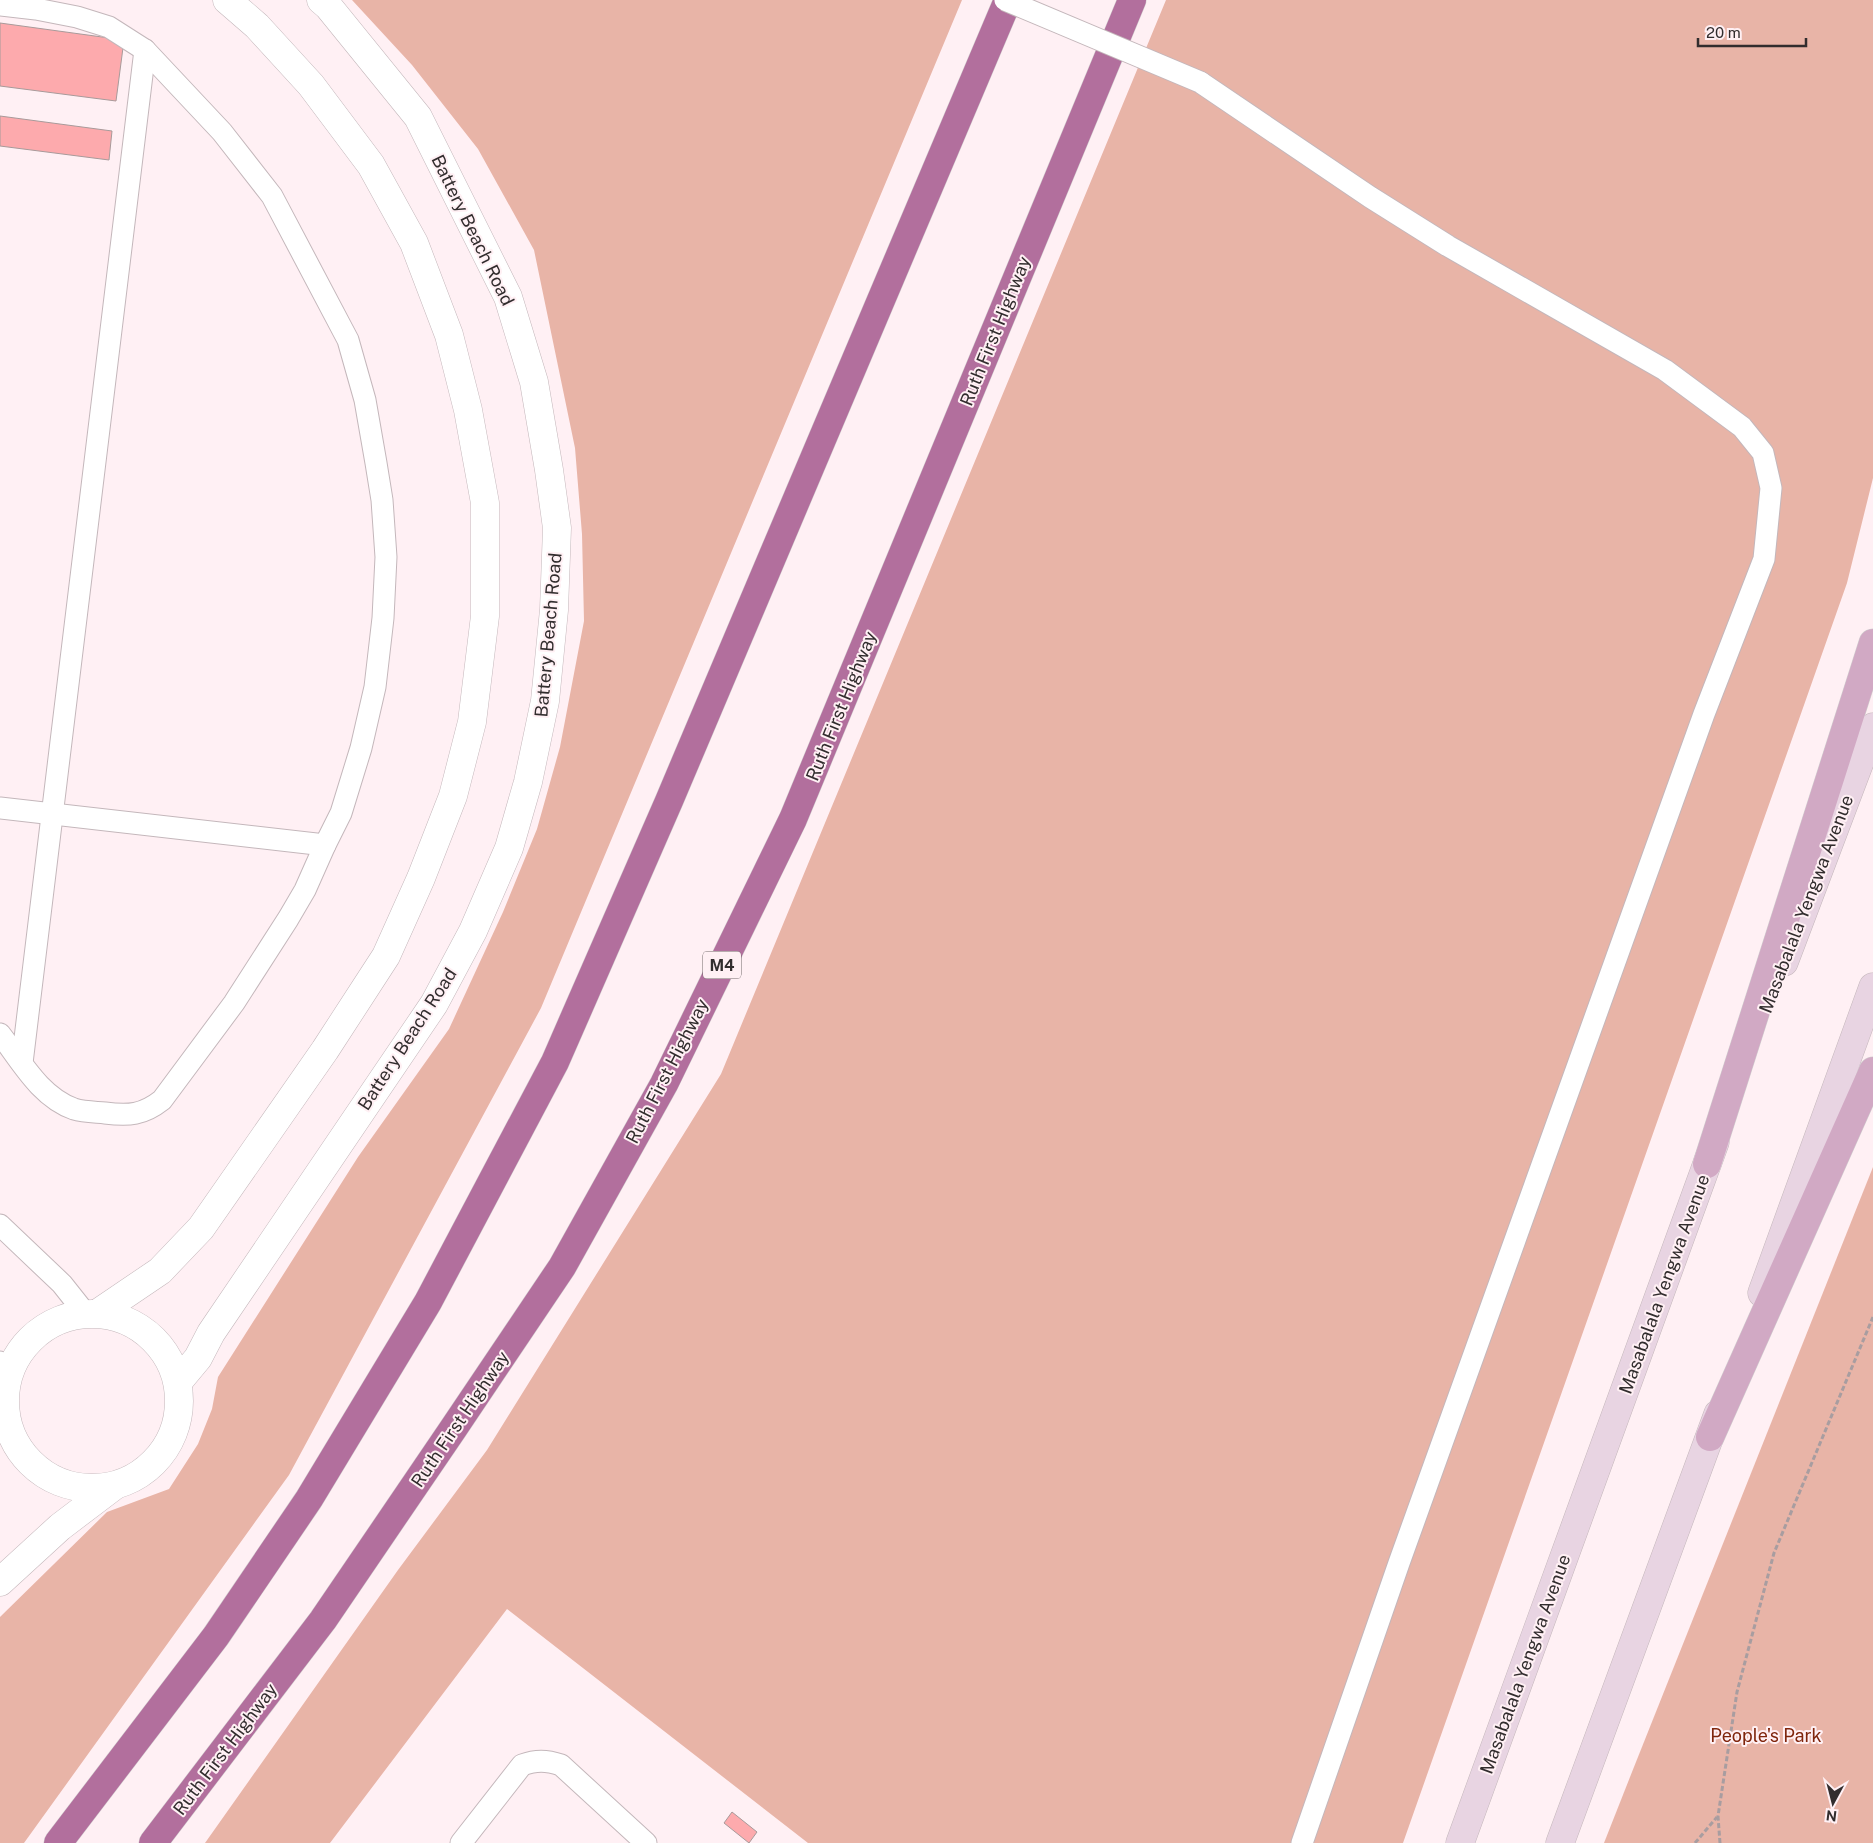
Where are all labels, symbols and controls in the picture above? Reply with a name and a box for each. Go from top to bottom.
scale bar [1698,15,1806,47]
text: 20 m [1706,24,1741,41]
street label: Battery Beach Road [427,151,519,309]
street label: Ruth First Highway [955,253,1035,409]
street label: Battery Beach Road [530,552,566,718]
street label: Ruth First Highway [801,628,881,784]
street label: Masabalala Yengwa Avenue [1755,792,1857,1016]
road number: M4 [703,952,741,978]
street label: Battery Beach Road [353,964,461,1114]
street label: Ruth First Highway [621,995,713,1147]
street label: Masabalala Yengwa Avenue [1614,1171,1714,1397]
street label: Ruth First Highway [407,1347,513,1491]
street label: Masabalala Yengwa Avenue [1475,1551,1575,1777]
street label: Ruth First Highway [169,1679,282,1819]
park label: People's Park [1710,1725,1822,1746]
north arrow [1808,1778,1858,1828]
text: N [1825,1807,1838,1825]

